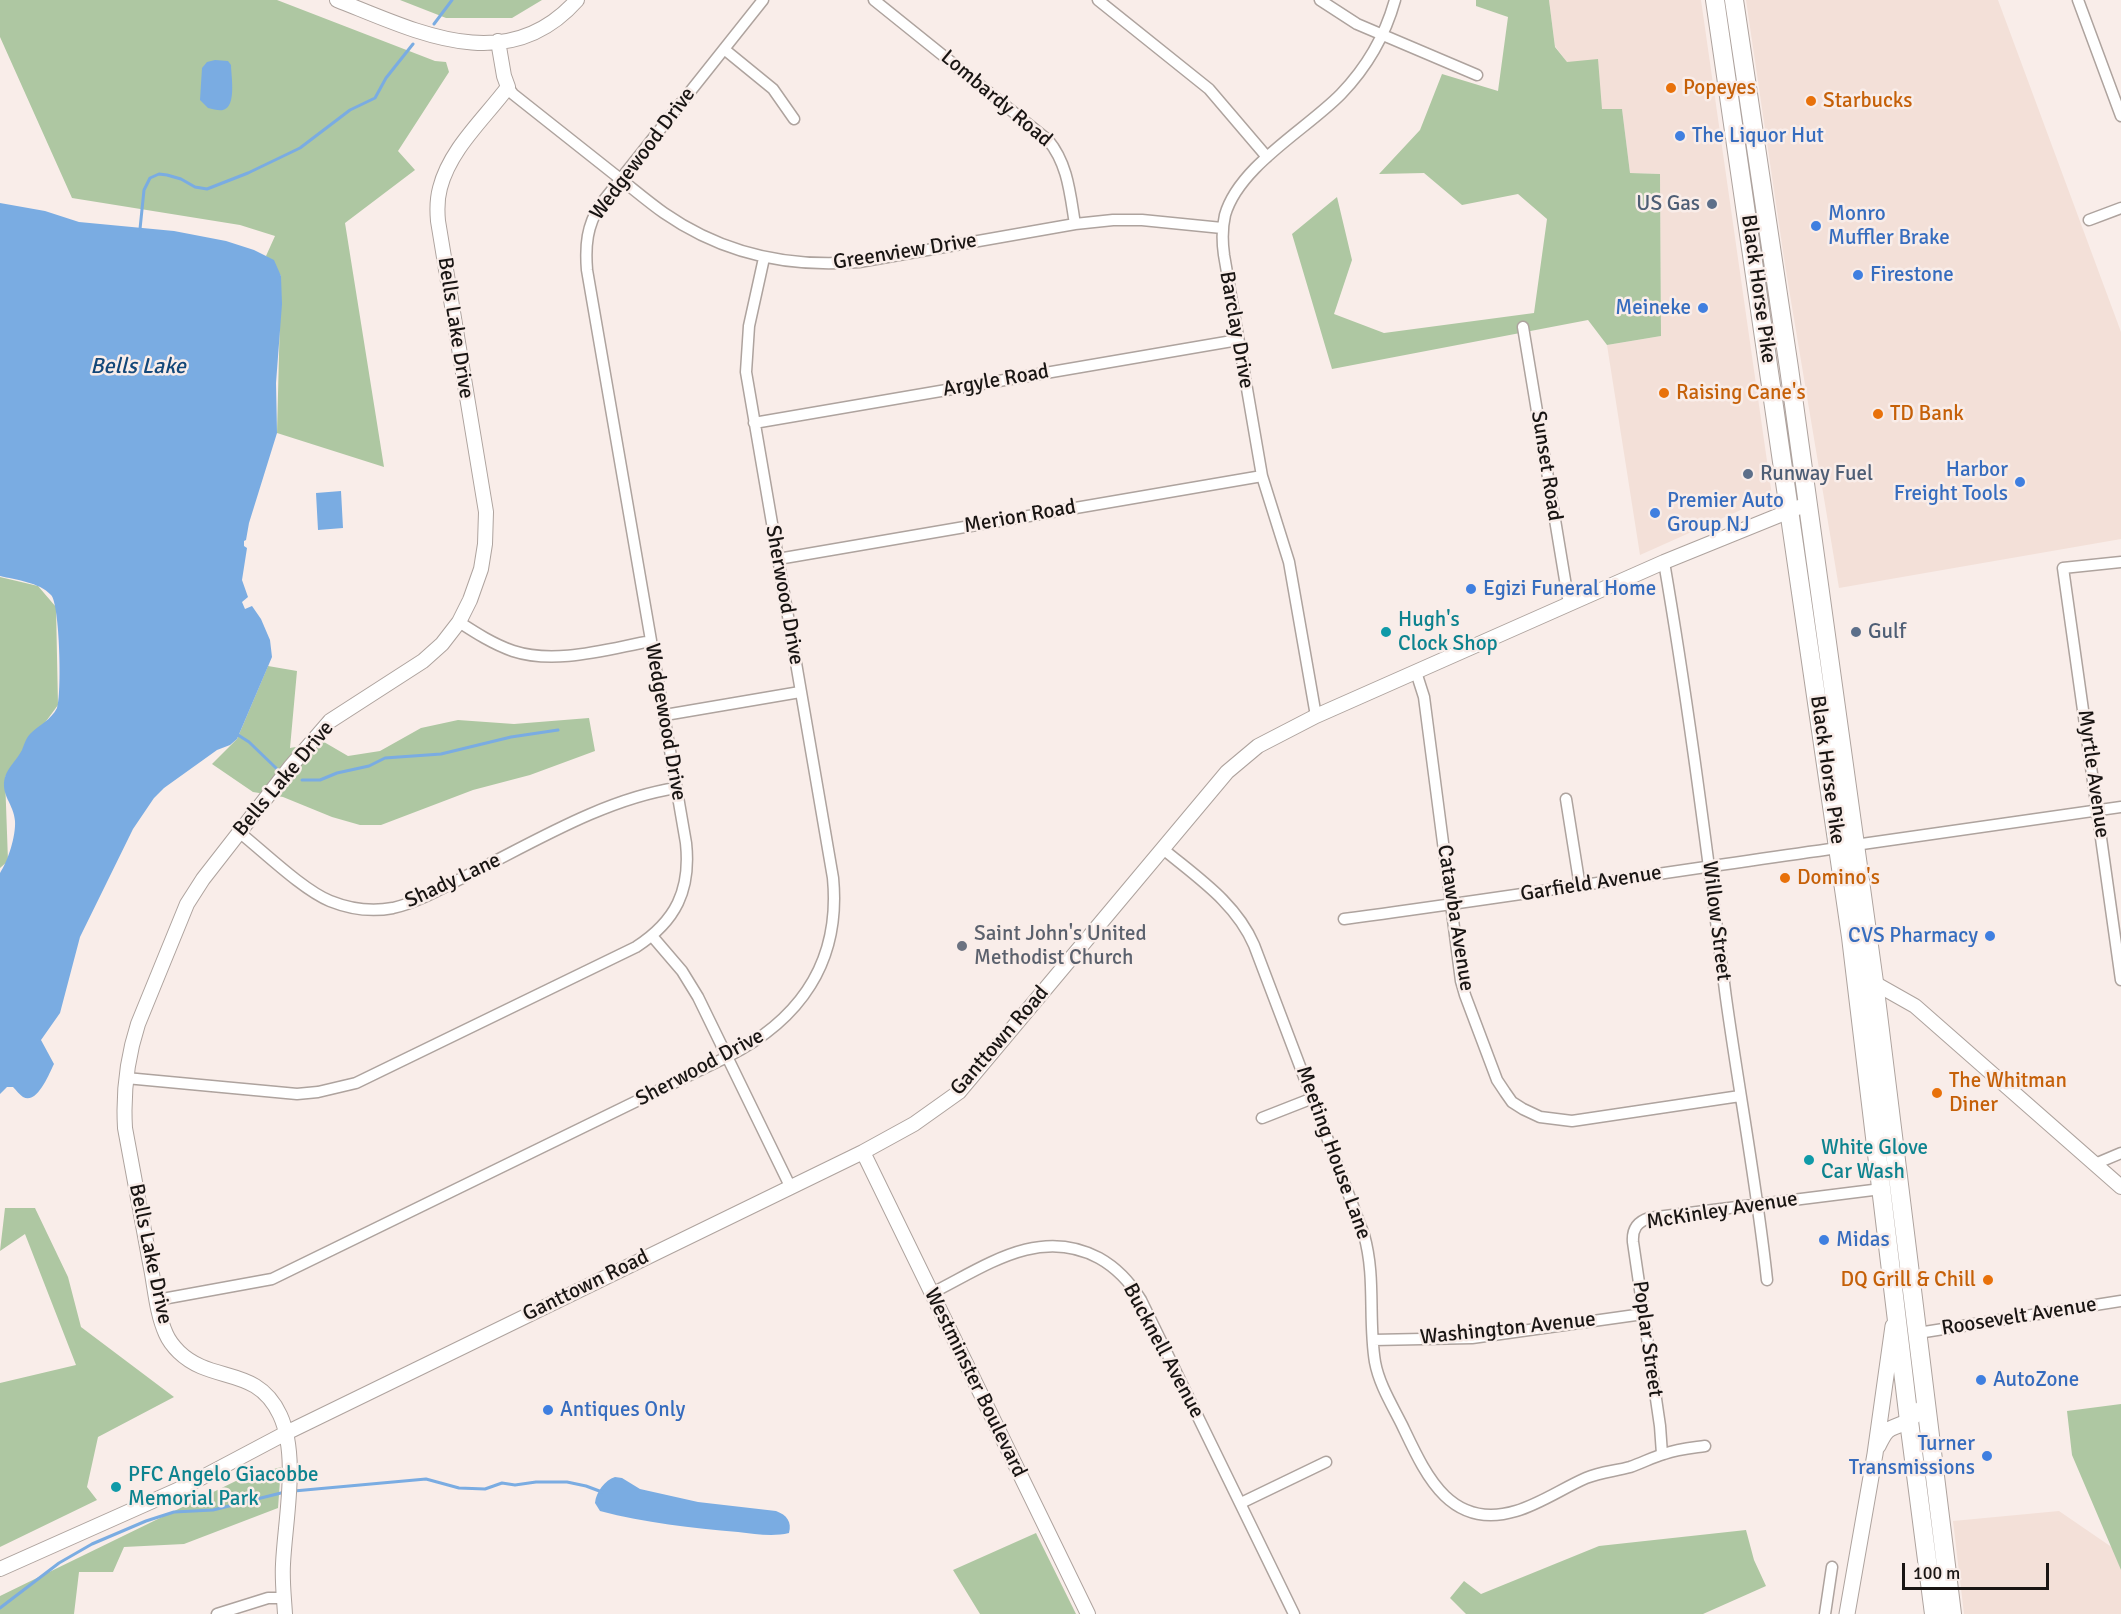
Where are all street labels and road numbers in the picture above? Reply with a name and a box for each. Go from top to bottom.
street label: Lombardy Road [935,45,1057,153]
street label: Wedgewood Drive [585,83,701,225]
street label: Black Horse Pike [1735,213,1781,365]
street label: Greenview Drive [831,228,979,276]
street label: Bells Lake Drive [431,256,479,400]
street label: Barclay Drive [1213,269,1259,391]
street label: Argyle Road [941,359,1051,403]
street label: Sunset Road [1525,409,1567,523]
street label: Merion Road [962,495,1078,539]
street label: Sherwood Drive [759,523,809,667]
street label: Wedgewood Drive [639,641,691,803]
street label: Black Horse Pike [1804,694,1850,846]
street label: Myrtle Avenue [2072,708,2114,840]
street label: Bells Lake Drive [228,716,340,842]
street label: Catawba Avenue [1431,843,1479,993]
street label: Shady Lane [401,848,505,914]
street label: Garfield Avenue [1519,860,1663,908]
street label: Willow Street [1696,860,1736,982]
street label: Ganttown Road [946,981,1054,1101]
street label: Sherwood Drive [632,1024,768,1112]
street label: Meeting House Lane [1290,1063,1376,1243]
street label: Bells Lake Drive [123,1182,177,1326]
street label: McKinley Avenue [1645,1187,1799,1235]
street label: Ganttown Road [519,1245,653,1327]
street label: Bucknell Avenue [1117,1279,1209,1423]
street label: Poplar Street [1626,1279,1668,1399]
street label: Westminster Boulevard [918,1284,1032,1482]
street label: Roosevelt Avenue [1940,1292,2098,1342]
street label: Washington Avenue [1419,1307,1597,1351]

